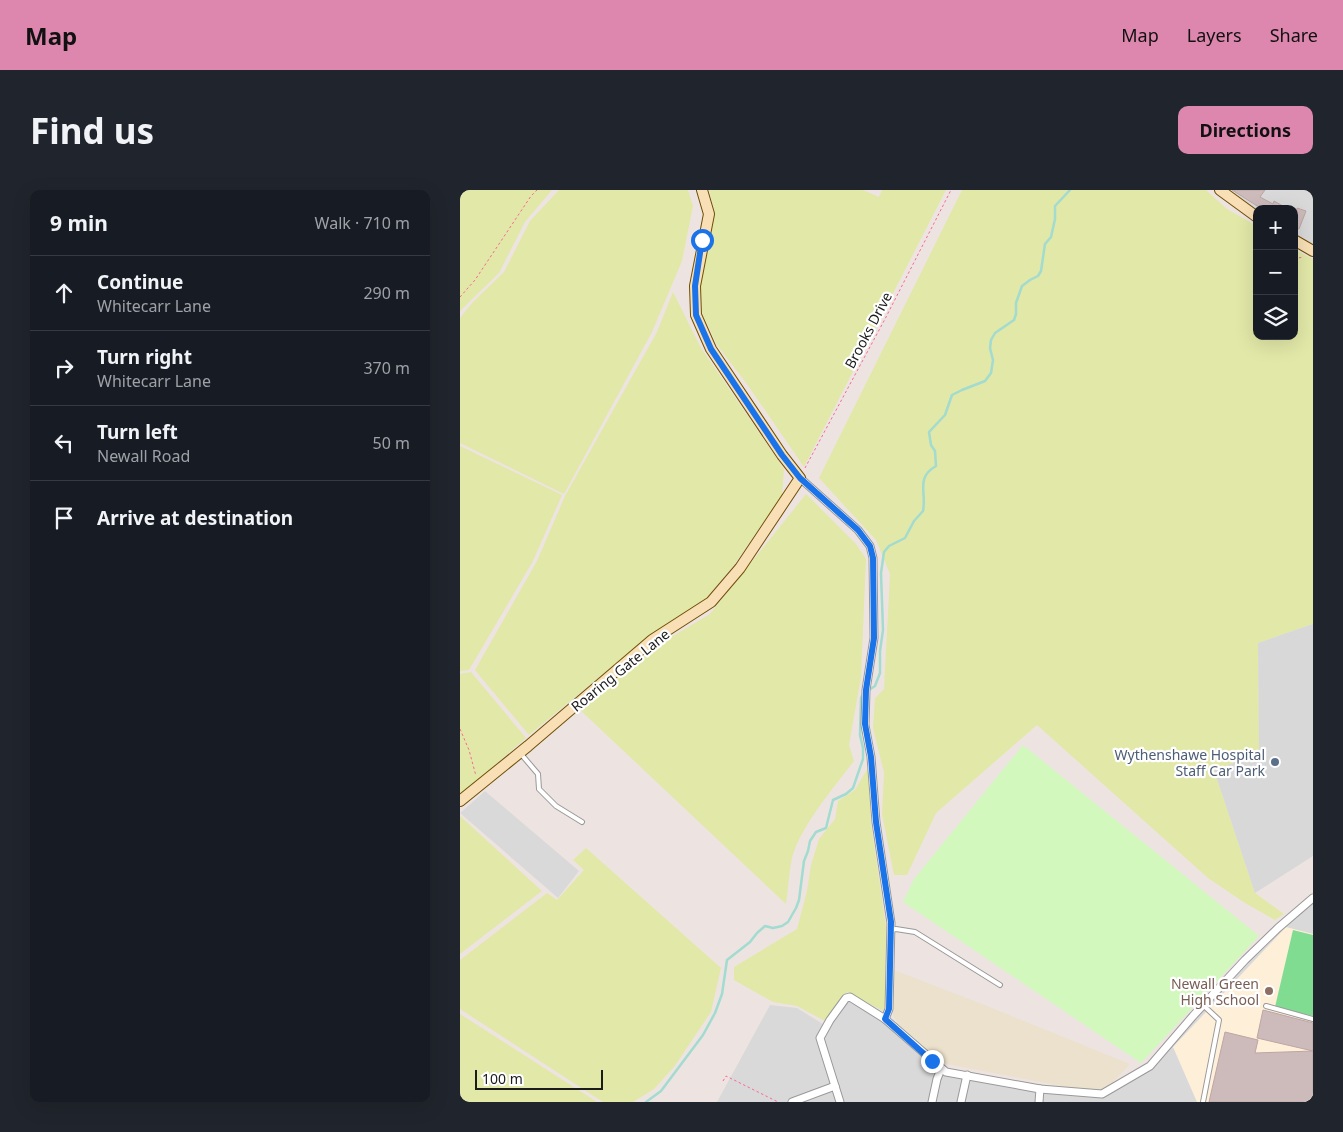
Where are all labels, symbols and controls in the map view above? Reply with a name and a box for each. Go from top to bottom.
text: Map [25,19,77,52]
text: Map [1121,23,1159,47]
text: Layers [1187,23,1242,47]
text: Share [1270,23,1318,47]
button: Directions [1178,106,1313,154]
text: Find us [30,107,154,154]
map controls [1253,205,1298,340]
button: + [1253,205,1298,250]
text: 9 min [50,209,108,237]
text: Walk · 710 m [315,212,410,234]
route start [691,229,714,252]
button: − [1253,250,1298,295]
text: Continue [97,269,183,295]
icon: ahead [50,279,78,307]
text: 290 m [363,282,410,304]
street label: Brooks Drive [840,288,896,372]
text: Whitecarr Lane [97,295,211,317]
button: layers [1253,295,1298,340]
text: Turn right [97,344,192,370]
icon: right [50,354,78,382]
text: 370 m [363,357,410,379]
text: Whitecarr Lane [97,370,211,392]
text: Turn left [97,419,178,445]
icon: left [50,429,78,457]
text: 50 m [373,432,410,454]
text: Newall Road [97,445,190,467]
icon: arrive [50,504,78,532]
text: Arrive at destination [97,505,293,531]
street label: Roaring Gate Lane [567,624,673,716]
place label: Wythenshawe Hospital Staff Car Park [1115,745,1266,780]
marker: Wythenshawe Hospital Staff Car Park [1269,756,1281,768]
place label: Newall Green High School [1171,974,1259,1009]
marker: Newall Green High School [1263,985,1275,997]
route end [921,1050,944,1073]
scale bar [475,1067,602,1090]
text: 100 m [482,1069,523,1088]

